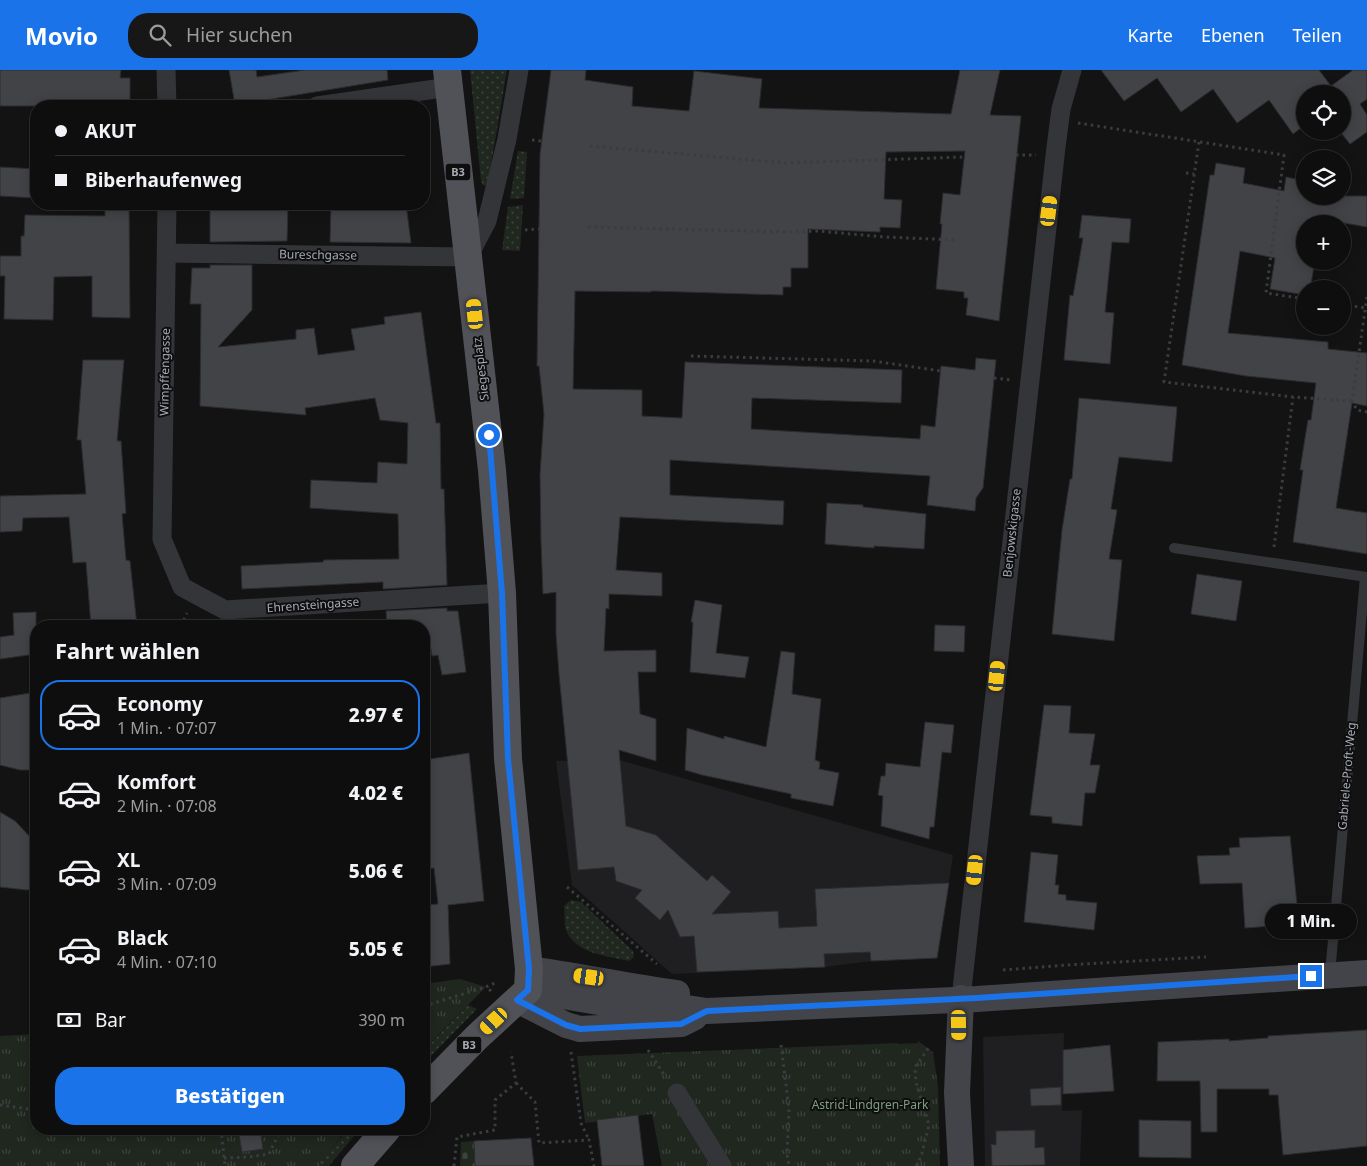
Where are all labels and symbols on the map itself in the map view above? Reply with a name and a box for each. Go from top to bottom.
road number: B3 [446,164,470,180]
car [1039,195,1058,227]
street label: Bureschgasse [279,245,357,264]
car [465,298,484,330]
street label: Wimpffengasse [155,328,174,416]
street label: Siegesplatz [468,336,493,402]
route start [478,424,500,446]
street label: Benjowskigasse [998,487,1025,578]
street label: Ehrensteingasse [266,593,360,616]
car [987,660,1006,692]
street label: Gabriele-Proft-Weg [1333,721,1360,831]
car [965,854,984,886]
callout: 1 Min. [1265,904,1357,938]
route end [1300,965,1322,987]
car [573,967,604,987]
car [477,1005,510,1037]
car [951,1010,966,1040]
road number: B3 [456,1036,482,1054]
park label: Astrid-Lindgren-Park [812,1096,929,1113]

